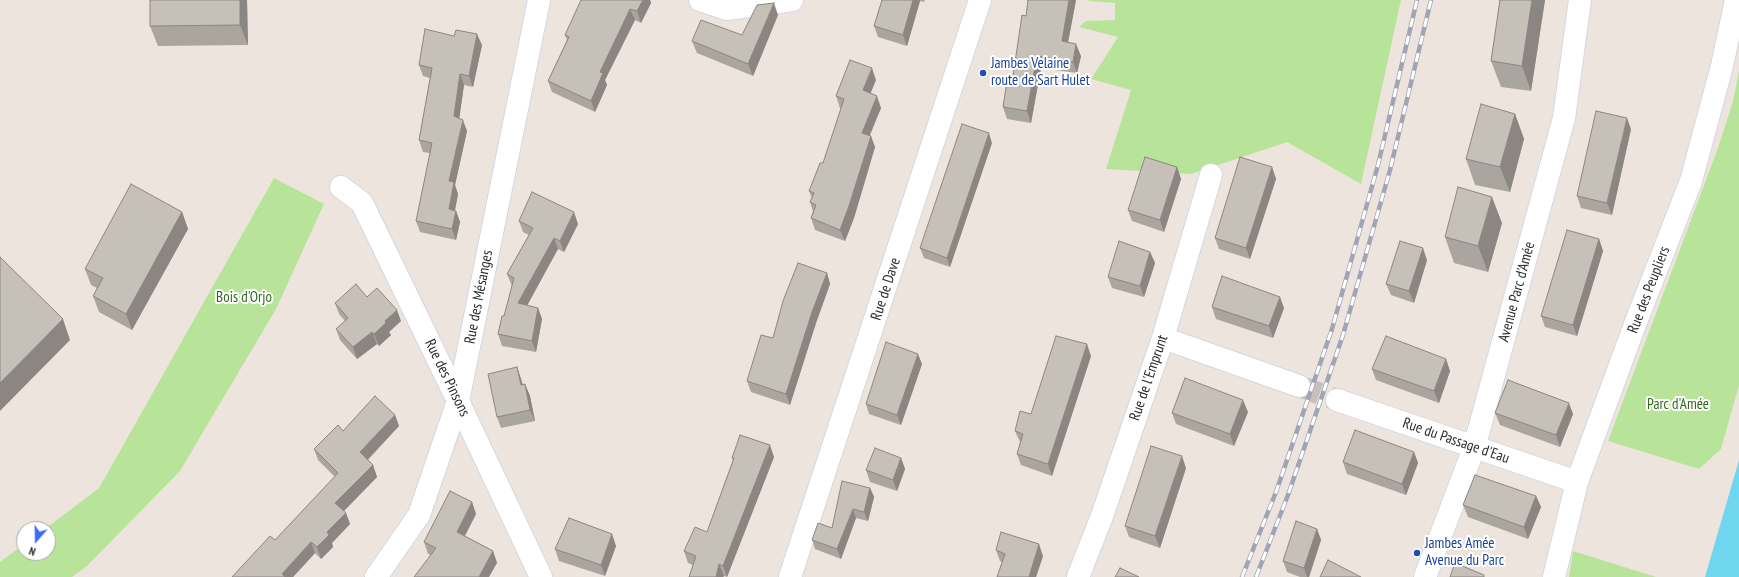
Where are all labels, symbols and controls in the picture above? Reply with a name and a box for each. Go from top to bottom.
place label: Jambes Velaine route de Sart Hulet [991,55,1090,90]
marker: Jambes Velaine route de Sart Hulet [978,68,988,78]
street label: Avenue Parc d'Amée [1495,240,1539,344]
street label: Rue des Peupliers [1624,244,1674,336]
street label: Rue des Mésanges [461,249,497,345]
street label: Rue de Dave [867,255,905,323]
park label: Bois d'Orjo [216,289,272,307]
street label: Rue de l'Emprunt [1126,333,1172,423]
street label: Rue des Pinsons [421,336,473,420]
park label: Parc d'Amée [1647,396,1709,414]
street label: Rue du Passage d'Eau [1400,414,1512,468]
north arrow [16,521,56,561]
place label: Jambes Amée Avenue du Parc [1425,535,1504,570]
text: N [27,544,37,559]
marker: Jambes Amée Avenue du Parc [1412,548,1422,558]

